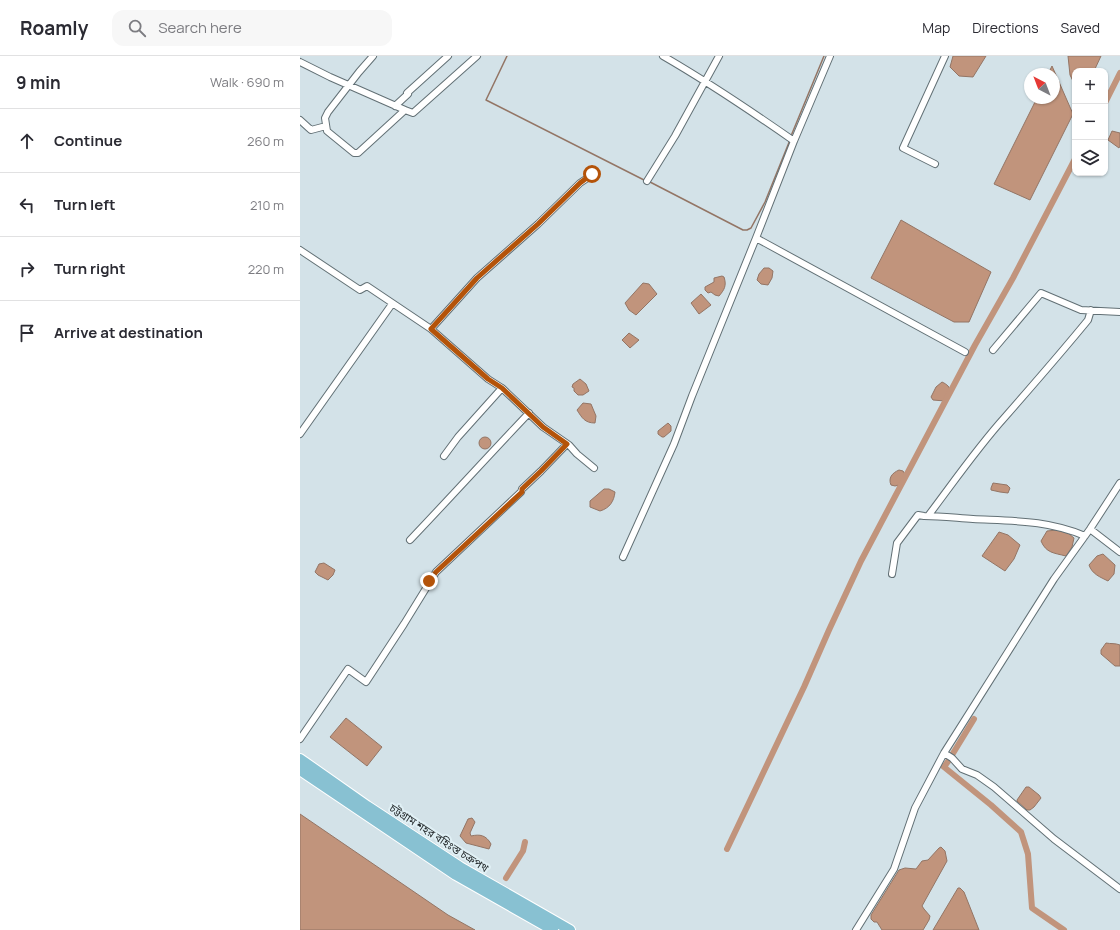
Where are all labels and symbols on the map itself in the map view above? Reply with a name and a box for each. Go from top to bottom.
north arrow [1024,68,1060,104]
route start [583,165,601,183]
route end [420,572,438,590]
street label: চট্টগ্রাম শহর বহিঃস্ত চক্রপথ [386,799,492,876]

